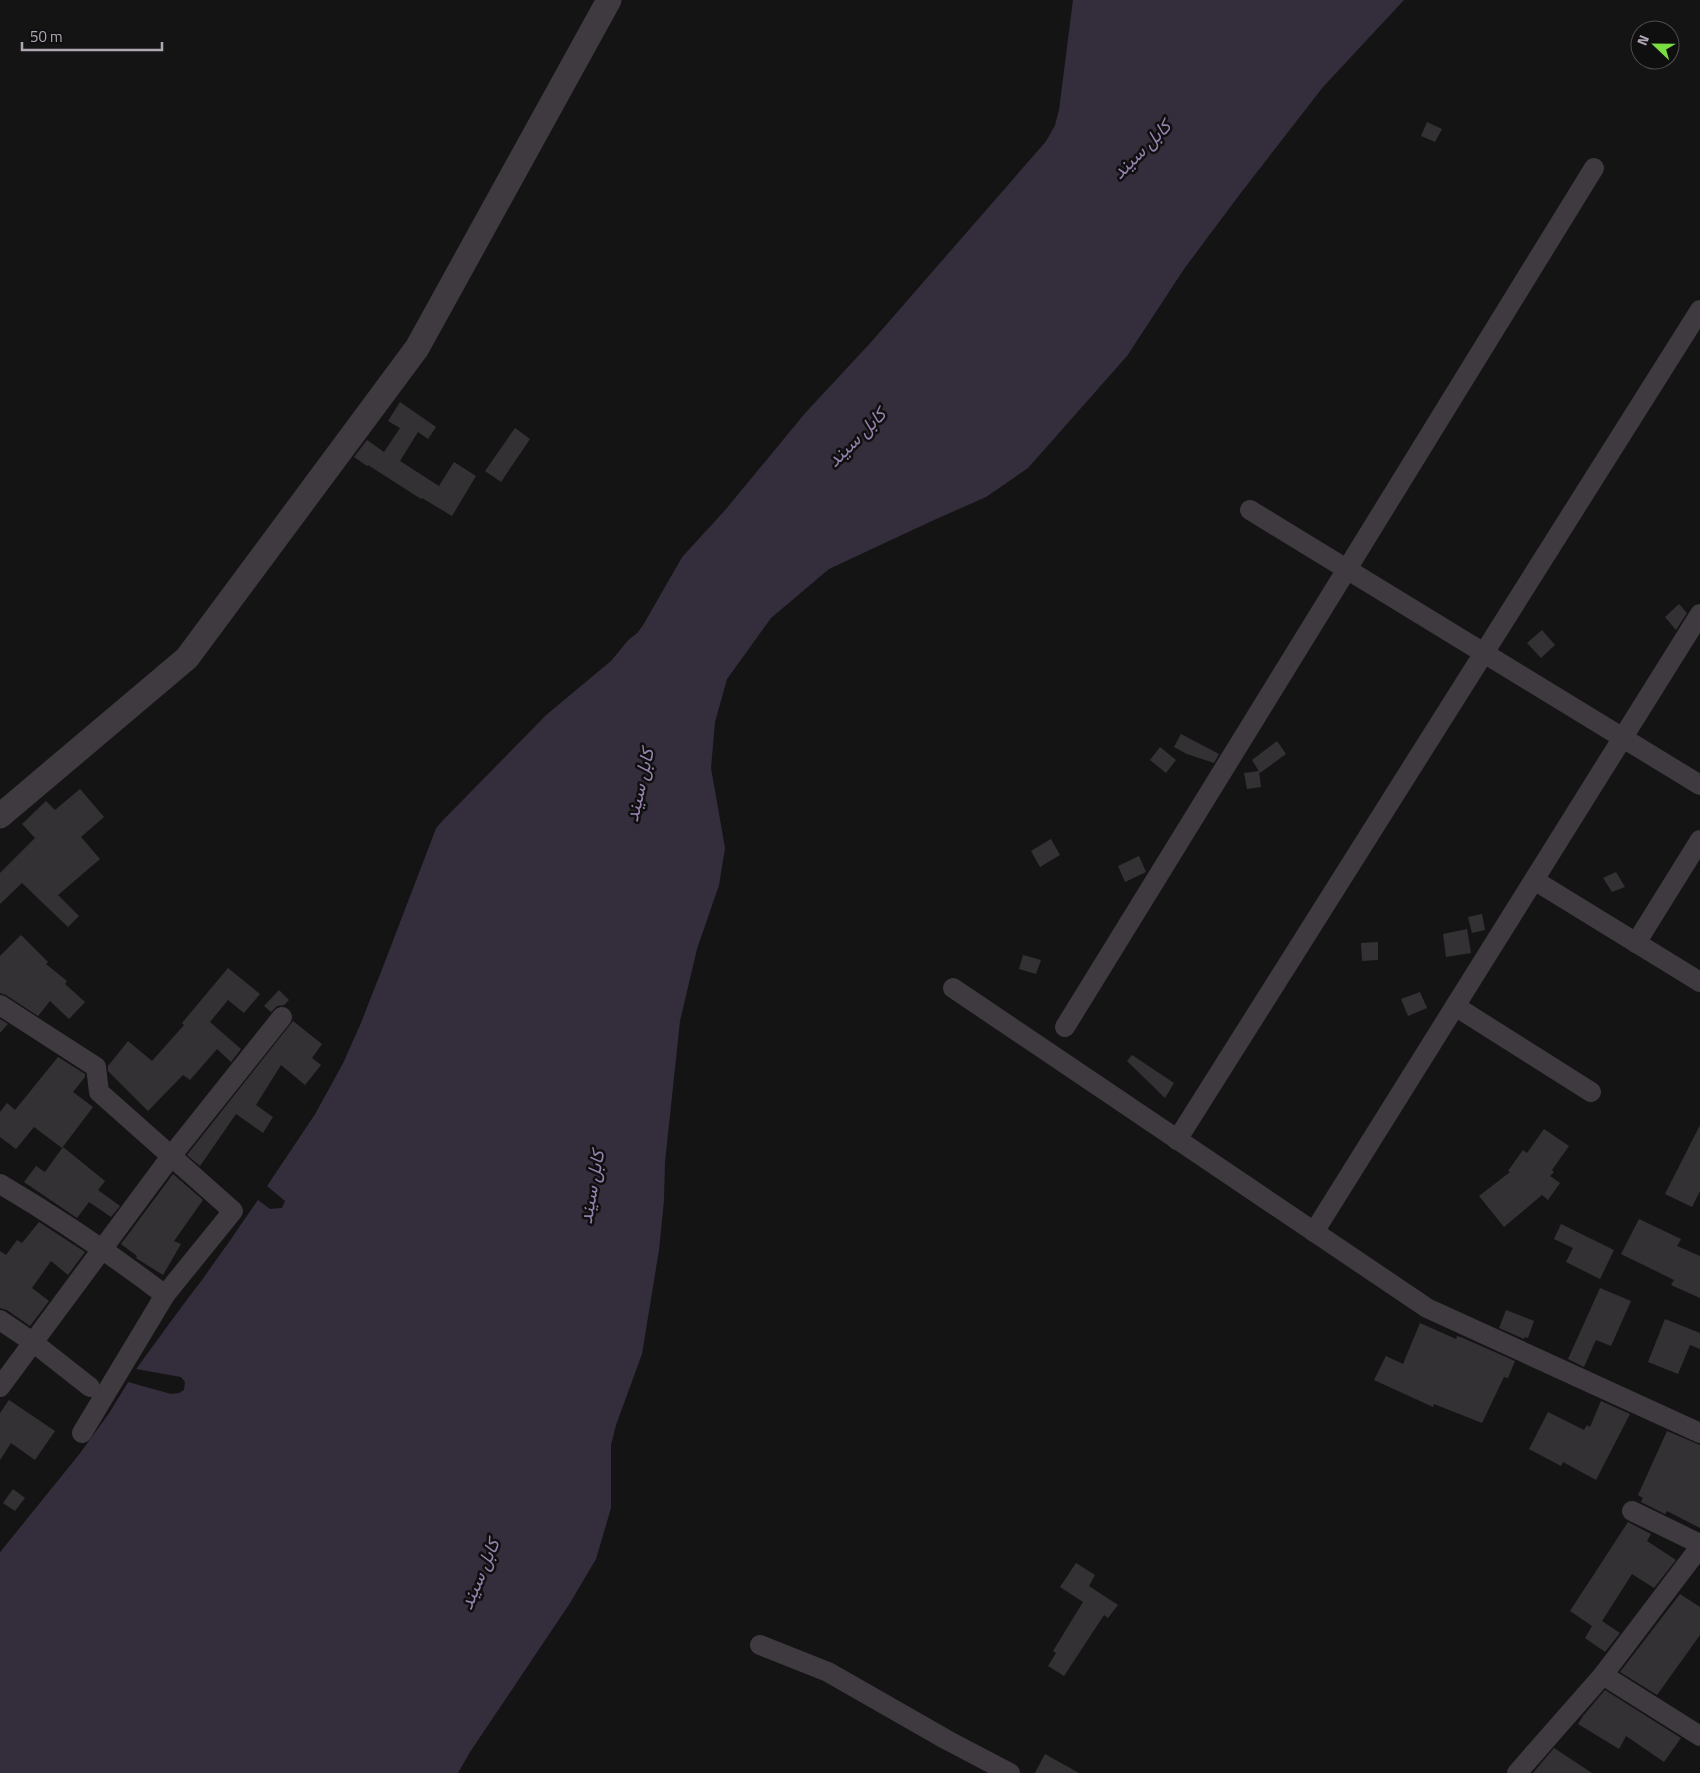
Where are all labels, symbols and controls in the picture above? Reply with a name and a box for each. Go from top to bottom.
scale bar [22,20,162,52]
north arrow [1630,20,1680,70]
text: 50 m [30,25,63,48]
text: N [1631,32,1654,48]
water label: کابل سيند [1104,110,1180,185]
water label: کابل سيند [819,398,895,473]
water label: کابل سيند [616,742,662,824]
water label: کابل سيند [570,1144,612,1226]
water label: کابل سيند [451,1531,508,1614]

